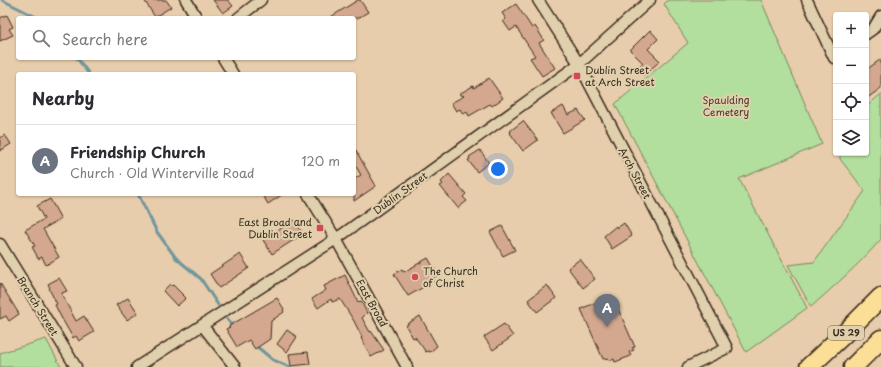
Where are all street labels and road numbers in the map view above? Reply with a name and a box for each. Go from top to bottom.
street label: Arch Street [616,144,655,201]
street label: Dublin Street [369,168,430,217]
street label: Branch Street [14,273,63,338]
street label: East Broad [353,276,392,329]
road number: US 29 [828,326,864,340]

